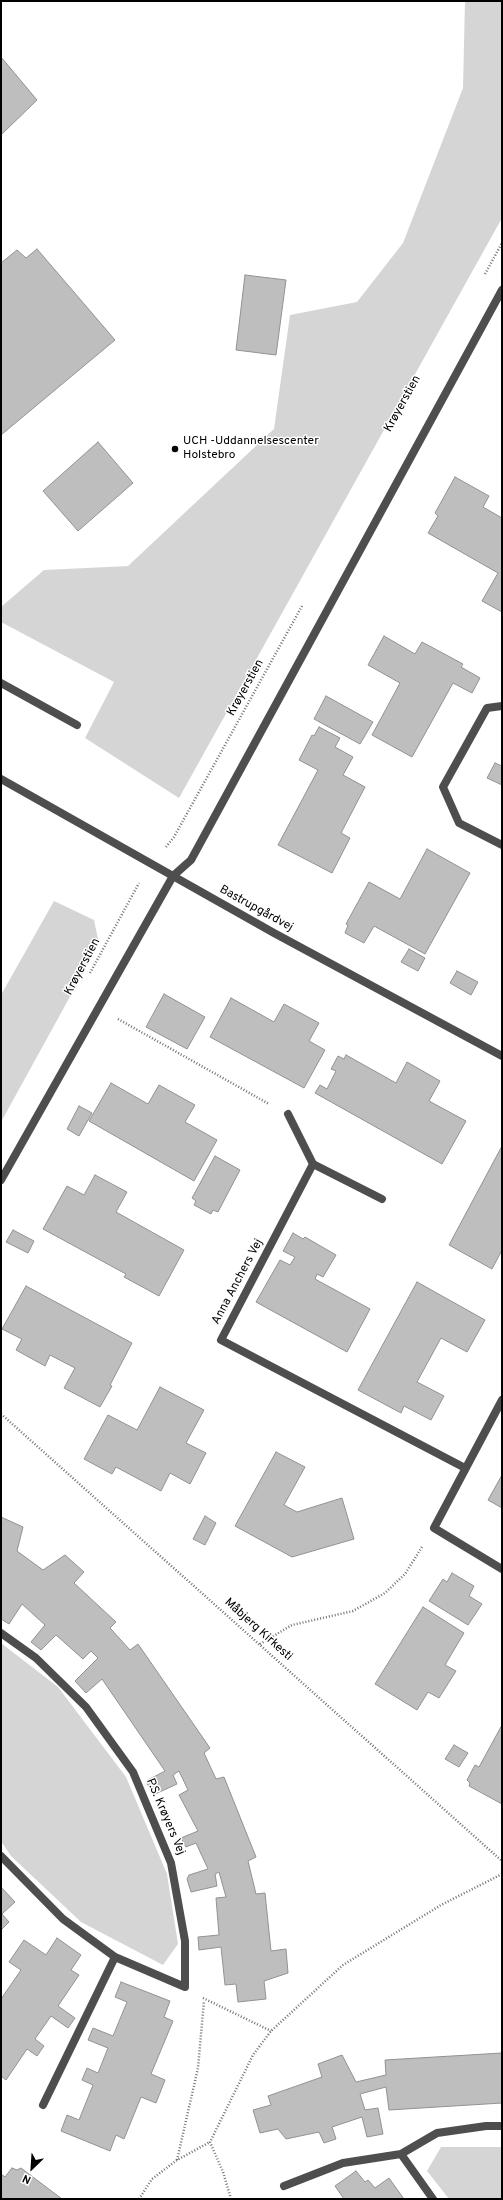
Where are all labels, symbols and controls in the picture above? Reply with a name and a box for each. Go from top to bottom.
street label: Krøyerstien [382,373,424,435]
place label: UCH -Uddannelsescenter Holstebro [183,435,319,463]
marker: UCH -Uddannelsescenter Holstebro [170,444,180,454]
street label: Krøyerstien [225,657,267,719]
street label: Bastrupgårdvej [217,883,295,935]
street label: Krøyerstien [62,936,104,998]
street label: Anna Anchers Vej [209,1237,267,1327]
street label: Måbjerg Kirkesti [221,1596,295,1664]
street label: P.S. Krøyers Vej [142,1776,188,1858]
north arrow [12,2148,52,2188]
text: N [20,2171,33,2187]

